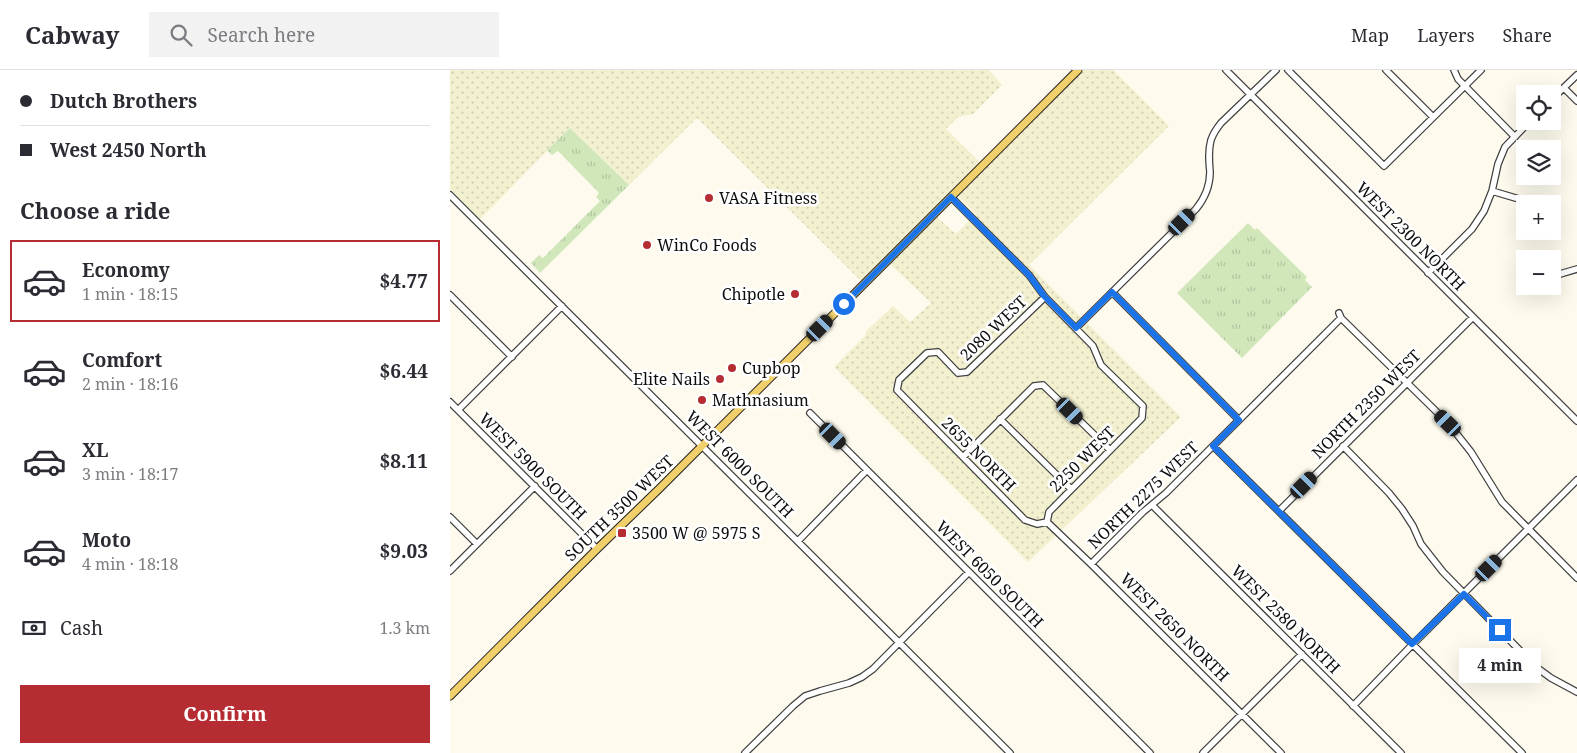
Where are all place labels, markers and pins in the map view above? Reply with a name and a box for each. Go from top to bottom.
place label: VASA Fitness [719,187,817,209]
marker: VASA Fitness [703,192,715,204]
place label: WinCo Foods [657,234,757,256]
marker: WinCo Foods [641,239,653,251]
place label: Chipotle [722,283,785,305]
marker: Chipotle [789,288,801,300]
place label: Cupbop [742,357,801,379]
marker: Cupbop [726,362,738,374]
place label: Elite Nails [633,368,710,390]
marker: Elite Nails [714,373,726,385]
place label: Mathnasium [712,389,809,411]
marker: Mathnasium [696,394,708,406]
place label: 3500 W @ 5975 S [632,522,760,544]
marker: 3500 W @ 5975 S [616,527,628,539]

